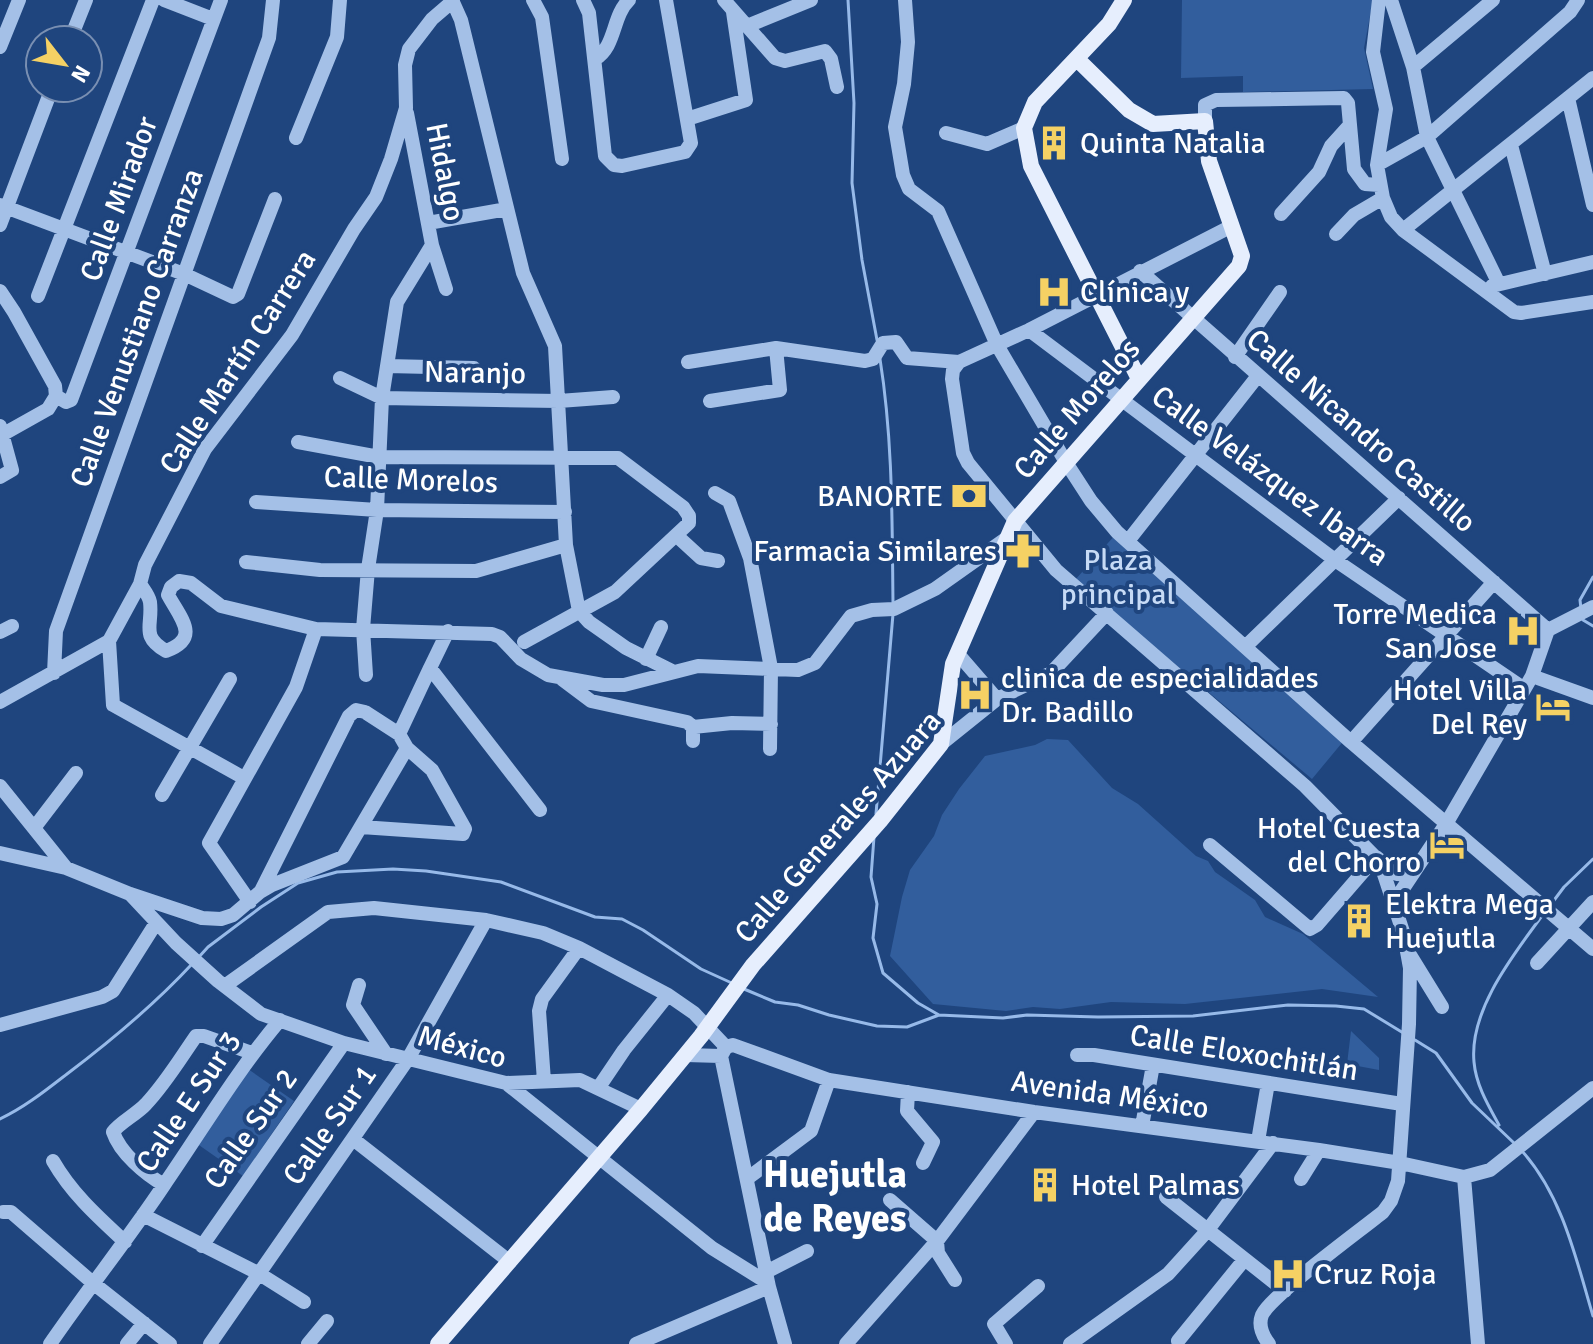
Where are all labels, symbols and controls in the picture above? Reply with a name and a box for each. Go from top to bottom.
north arrow [24,24,104,104]
text: N [65,61,96,88]
street label: Calle Mirador [72,112,166,286]
street label: Hidalgo [417,120,473,224]
building icon: Quinta Natalia [1035,124,1073,162]
place label: Quinta Natalia [1080,125,1266,162]
street label: Calle Venustiano Carranza [62,164,212,492]
street label: Calle Martín Carrera [152,243,324,481]
hospital icon: Clínica y [1035,273,1073,311]
place label: Clínica y [1080,274,1189,311]
street label: Calle Nicandro Castillo [1239,321,1483,541]
street label: Calle Morelos [1006,331,1148,487]
street label: Naranjo [424,354,526,392]
street label: Calle Velázquez Ibarra [1144,378,1396,574]
street label: Calle Morelos [323,458,499,502]
bank icon: BANORTE [950,477,988,515]
place label: BANORTE [817,478,943,515]
pharmacy icon: Farmacia Similares [1004,532,1042,570]
place label: Farmacia Similares [753,533,997,570]
park label: Plaza principal [1061,542,1175,613]
place label: Torre Medica San Jose [1333,596,1497,667]
hospital icon: Torre Medica San Jose [1504,612,1542,650]
place label: clinica de especialidades Dr. Badillo [1001,660,1319,731]
place label: Hotel Villa Del Rey [1393,672,1527,743]
hospital icon: clinica de especialidades Dr. Badillo [956,676,994,714]
hotel icon: Hotel Villa Del Rey [1534,688,1572,726]
street label: Calle Generales Azuara [727,703,949,951]
place label: Hotel Cuesta del Chorro [1257,810,1421,881]
hotel icon: Hotel Cuesta del Chorro [1428,826,1466,864]
place label: Elektra Mega Huejutla [1385,886,1554,957]
building icon: Elektra Mega Huejutla [1340,902,1378,940]
street label: México [413,1017,511,1077]
street label: Calle Eloxochitlán [1127,1017,1361,1089]
street label: Calle E Sur 3 [128,1024,250,1180]
street label: Calle Sur 1 [275,1058,385,1192]
street label: Calle Sur 2 [196,1062,306,1196]
street label: Avenida México [1009,1063,1211,1127]
district label: Huejutla de Reyes [763,1151,907,1242]
building icon: Hotel Palmas [1026,1166,1064,1204]
place label: Hotel Palmas [1071,1167,1240,1204]
hospital icon: Cruz Roja [1269,1255,1307,1293]
place label: Cruz Roja [1314,1256,1436,1293]

